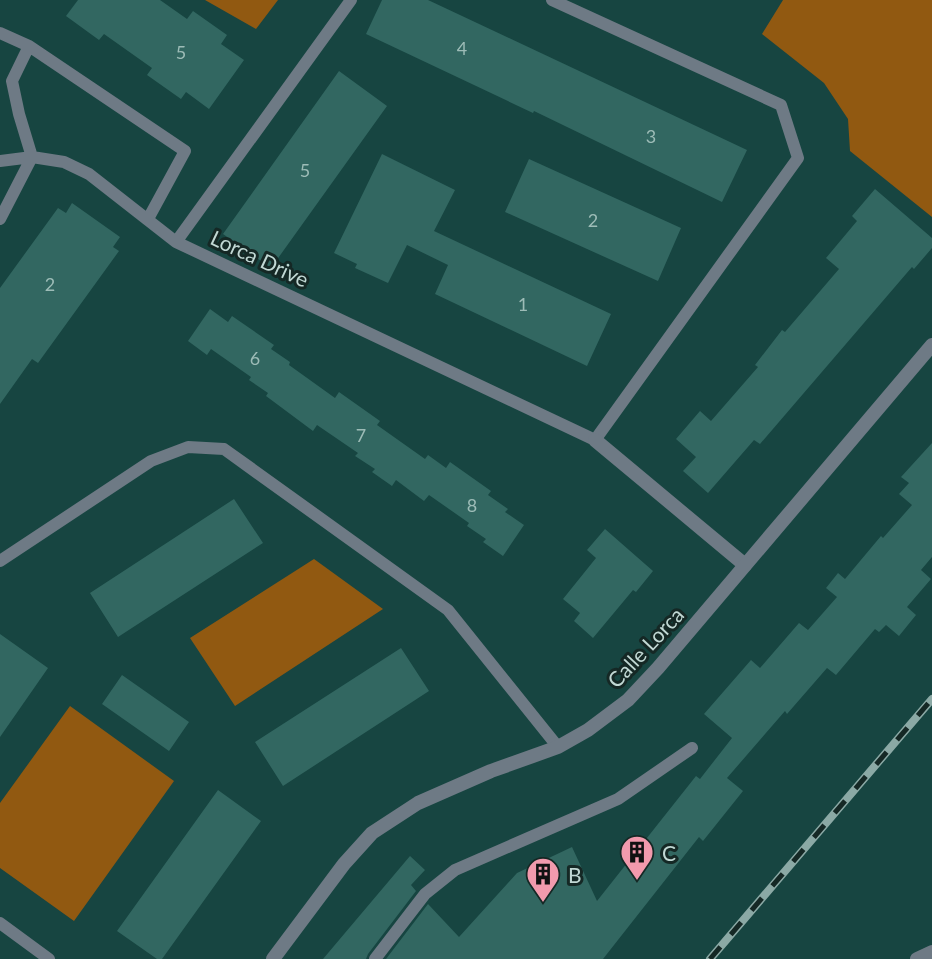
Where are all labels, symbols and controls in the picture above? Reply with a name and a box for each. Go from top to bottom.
house number: 4 [457,37,467,59]
house number: 5 [176,41,186,63]
house number: 3 [646,125,656,147]
house number: 5 [300,159,310,181]
house number: 2 [588,209,598,231]
street label: Lorca Drive [207,224,313,292]
house number: 2 [45,273,55,295]
house number: 1 [518,293,528,315]
house number: 6 [250,347,260,369]
house number: 7 [356,424,366,446]
house number: 8 [467,494,477,516]
street label: Calle Lorca [602,602,688,692]
building icon: C [618,833,656,882]
place label: C [662,840,676,865]
building icon: B [524,855,562,904]
place label: B [568,862,582,887]

